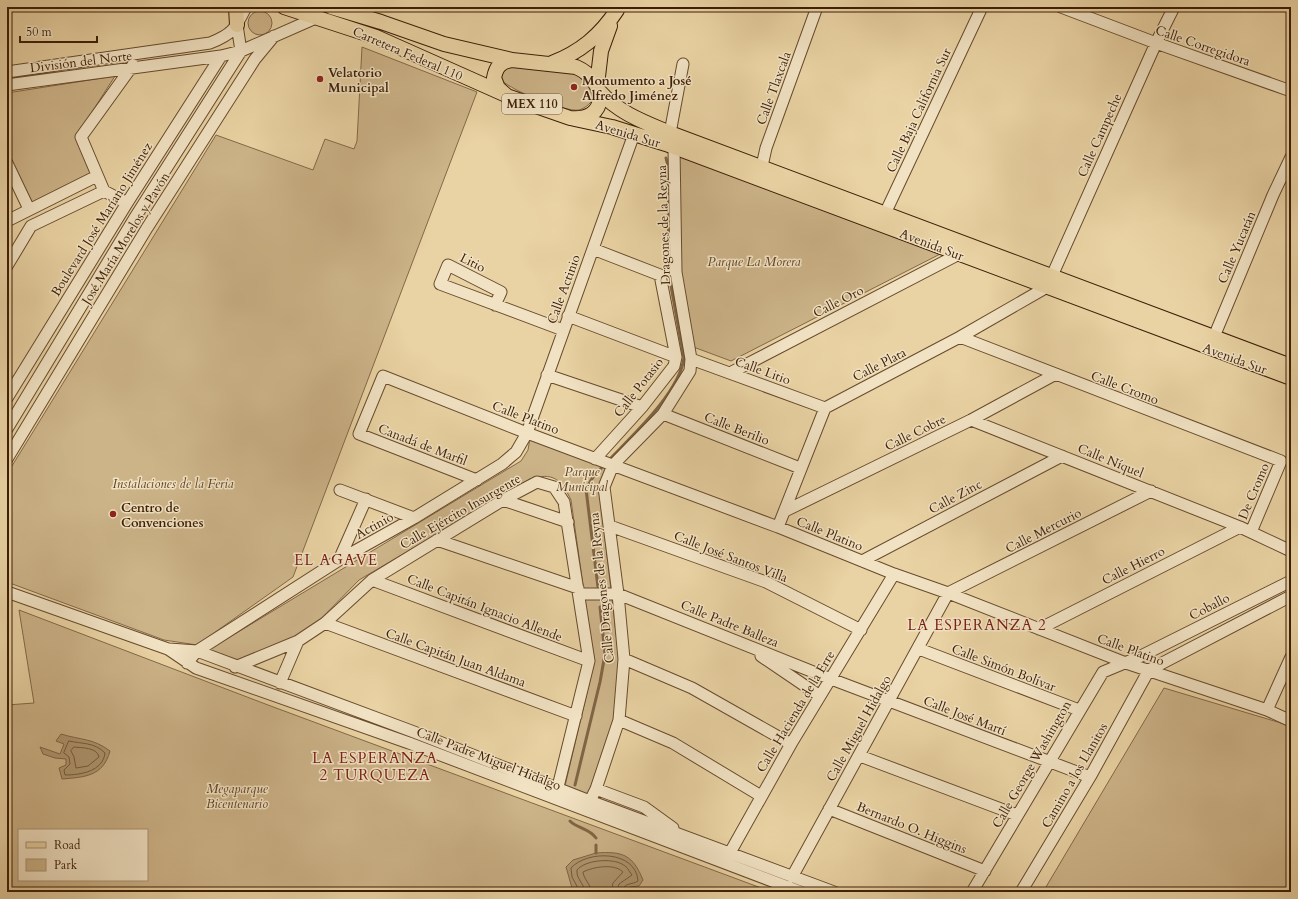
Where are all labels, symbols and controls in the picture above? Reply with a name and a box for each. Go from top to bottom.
scale bar [20,18,97,44]
street label: Calle Corregidora [1153,21,1253,71]
street label: Carretera Federal 110 [350,23,466,85]
text: 50 m [26,24,53,40]
street label: Calle Baja California Sur [882,45,956,176]
street label: División del Norte [29,47,133,77]
street label: Calle Tlaxcala [752,49,796,128]
place label: Velatorio Municipal [328,64,389,97]
place label: Monumento a José Alfredo Jiménez [582,72,692,105]
marker: Velatorio Municipal [315,74,325,84]
marker: Monumento a José Alfredo Jiménez [569,82,579,92]
street label: Calle Campeche [1073,91,1126,180]
road number: MEX 110 [502,94,562,114]
street label: Avenida Sur [593,116,663,152]
street label: Boulevard José Maríano Jiménez [47,139,157,300]
street label: Dragones de la Reyna [653,164,675,285]
street label: José María Morelos y Pavón [77,168,174,310]
street label: Calle Yucatán [1214,208,1260,286]
street label: Avenida Sur [897,224,966,265]
street label: Litio [457,249,488,277]
street label: Calle Actinio [543,252,585,327]
park label: Parque La Morera [707,253,801,271]
street label: Calle Oro [810,281,867,322]
street label: Avenida Sur [1200,339,1270,379]
street label: Calle Plata [850,344,910,386]
street label: Calle Litio [732,353,793,389]
street label: Calle Potasio [610,354,668,421]
street label: Calle Cromo [1088,367,1161,409]
street label: Calle Platino [490,397,562,439]
street label: Calle Berilio [701,408,772,450]
street label: Calle Cobre [882,410,949,455]
street label: Canadá de Marfil [375,420,470,470]
street label: Calle Níquel [1075,440,1147,483]
street label: De Cromo [1234,460,1274,522]
park label: Parque Municipal [556,463,608,496]
street label: Calle Ejército Insurgente [397,470,524,554]
park label: Instalaciones de la Feria [112,475,234,493]
street label: Calle Zinc [926,475,985,518]
place label: Centro de Convenciones [121,499,204,532]
street label: Calle Mercurio [1002,504,1084,558]
street label: Actinio [352,508,397,544]
marker: Centro de Convenciones [108,509,118,519]
street label: Calle Dragones de la Reyna [585,511,619,664]
street label: Calle Platino [794,512,866,555]
street label: Calle José Santos Villa [671,527,791,587]
street label: Calle Hierro [1099,542,1168,589]
district label: EL AGAVE [294,550,378,570]
street label: Calle Capitán Ignacio Allende [404,570,565,646]
street label: Coballo [1186,589,1233,625]
street label: Calle Padre Balleza [678,596,782,652]
district label: LA ESPERANZA 2 [907,615,1047,635]
street label: Calle Capitán Juan Aldama [383,624,529,692]
street label: Calle Platino [1095,629,1167,670]
street label: Calle Simón Bolívar [949,640,1059,696]
street label: Calle Hacienda de la Erre [752,647,839,776]
street label: Calle Miguel Hidalgo [822,672,896,785]
street label: Calle José Martí [921,692,1009,740]
street label: Calle George Washington [988,697,1076,832]
street label: Camino a los Llanitos [1037,720,1112,831]
street label: Calle Padre Miguel Hidalgo [414,723,564,795]
district label: LA ESPERANZA 2 TURQUEZA [312,748,438,785]
park label: Megaparque Bicentenario [206,780,269,813]
street label: Bernardo O. Higgins [854,798,969,858]
legend [18,829,148,881]
text: Road [54,837,81,853]
text: Park [54,857,78,873]

